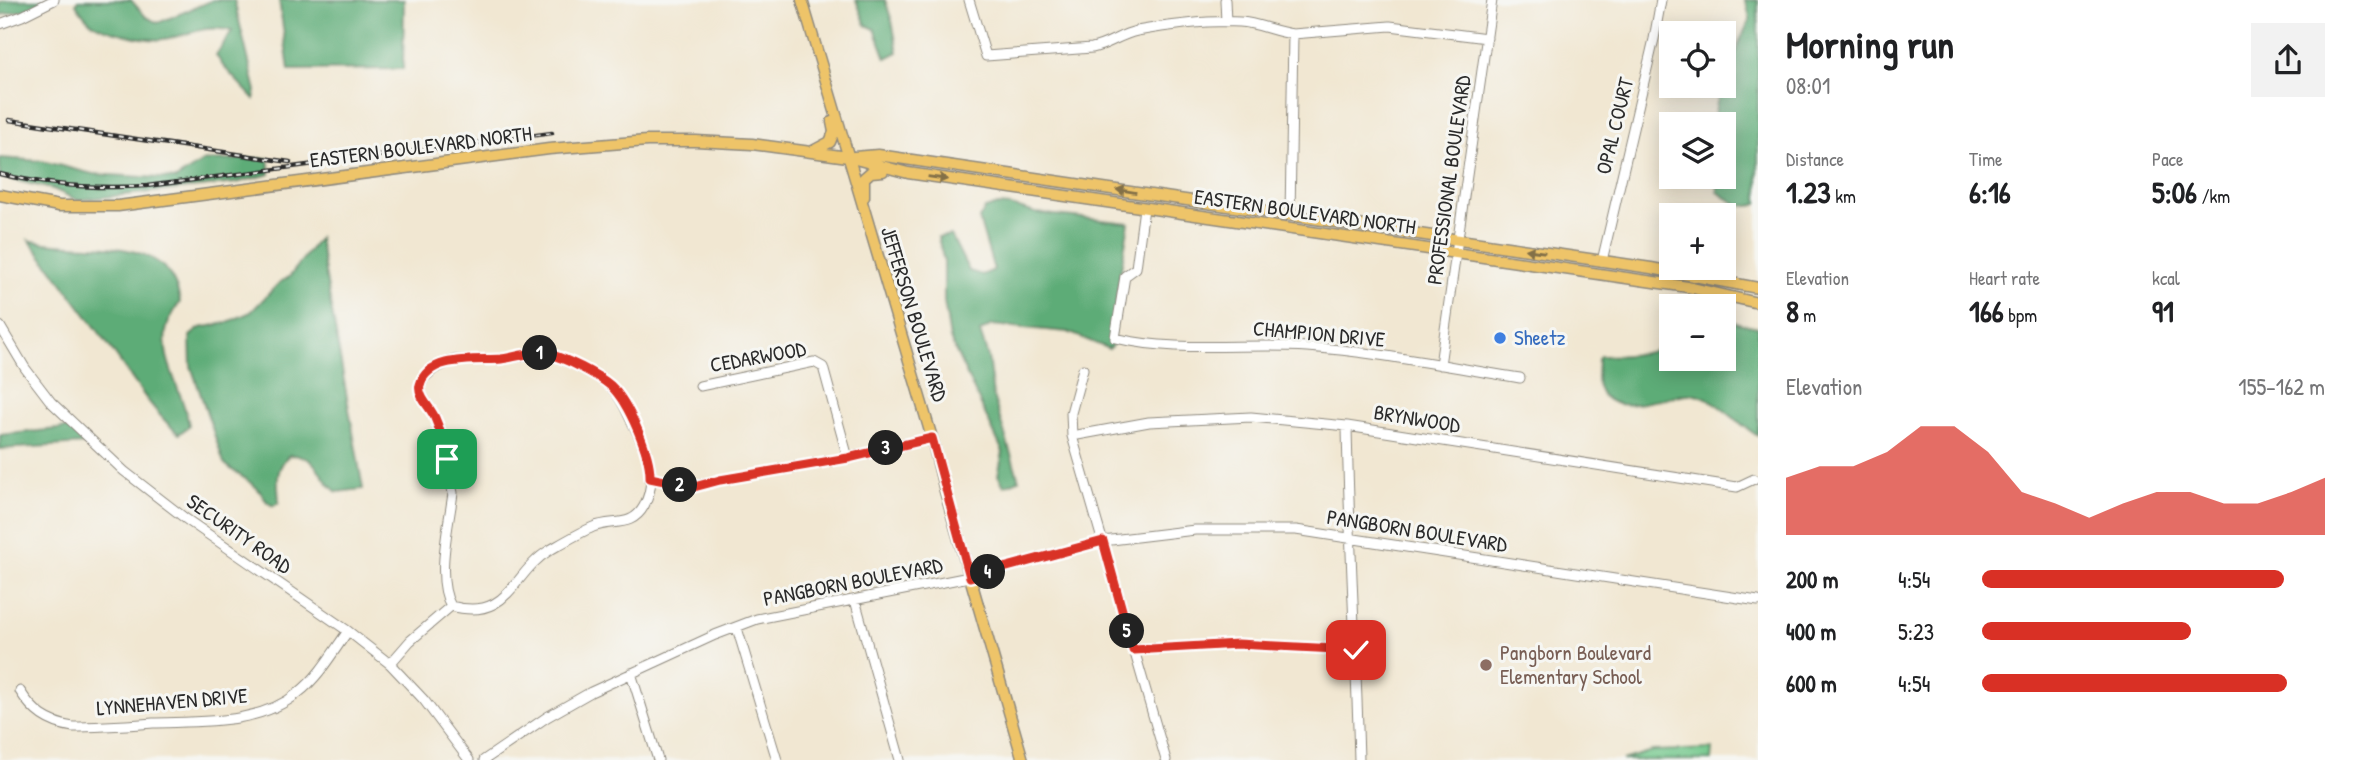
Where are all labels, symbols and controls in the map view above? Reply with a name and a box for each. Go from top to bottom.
text: Morning run [1786,18,1954,70]
map controls [1659,21,1736,371]
button: locate [1659,21,1736,98]
button: share [2251,23,2325,97]
text: 08:01 [1786,70,1830,101]
street label: PROFESSIONAL BOULEVARD [1419,73,1478,286]
street label: OPAL COURT [1588,73,1641,177]
button: layers [1659,112,1736,189]
street label: EASTERN BOULEVARD NORTH [308,118,534,174]
text: Distance [1786,146,1844,172]
text: Time [1969,146,2003,172]
text: Pace [2152,146,2184,172]
one-way arrow [927,172,949,183]
text: 1.23 [1786,172,1831,212]
text: 6:16 [1969,172,2011,212]
text: 5:06 [2152,172,2197,212]
street label: EASTERN BOULEVARD NORTH [1193,182,1418,241]
text: km [1831,183,1856,209]
text: /km [2197,183,2230,209]
one-way arrow [1115,186,1137,197]
button: + [1659,203,1736,280]
street label: JEFFERSON BOULEVARD [874,223,955,405]
one-way arrow [1523,245,1545,256]
text: Elevation [1786,265,1849,291]
text: Heart rate [1969,265,2040,291]
text: kcal [2152,265,2180,291]
text: 8 [1786,291,1799,331]
text: 166 [1969,291,2004,331]
text: 91 [2152,291,2174,331]
button: − [1659,294,1736,371]
text: m [1799,302,1816,328]
text: bpm [2004,302,2037,328]
street label: CHAMPION DRIVE [1252,313,1386,354]
place label: Sheetz [1514,323,1565,352]
marker: Sheetz [1492,330,1508,346]
street label: CEDARWOOD [708,334,808,379]
pin: 1 [522,336,558,370]
text: 1 [536,339,543,365]
text: Elevation [1786,371,1862,402]
text: 155–162 m [2238,371,2325,402]
street label: BRYNWOOD [1372,397,1462,440]
pin [417,429,477,489]
pin: 3 [868,430,903,466]
text: 3 [881,434,890,460]
icon: arrive [428,440,466,478]
pin: 2 [662,468,698,503]
text: 2 [675,471,684,497]
street label: SECURITY ROAD [181,487,298,580]
street label: PANGBORN BOULEVARD [1325,502,1509,559]
street label: PANGBORN BOULEVARD [761,550,945,613]
pin: 4 [970,554,1006,590]
text: 4 [984,558,991,584]
text: 200 m [1786,564,1838,595]
text: 4:54 [1898,564,1930,595]
pin: 5 [1110,614,1144,648]
text: 400 m [1786,616,1836,647]
text: 5:23 [1898,616,1934,647]
text: 5 [1122,617,1131,643]
pin [1326,620,1386,680]
icon: check [1337,631,1375,669]
place label: Pangborn Boulevard Elementary School [1500,638,1651,691]
marker: Pangborn Boulevard Elementary School [1478,657,1494,673]
text: 600 m [1786,668,1837,699]
text: 4:54 [1898,668,1930,699]
street label: LYNNEHAVEN DRIVE [95,680,249,723]

